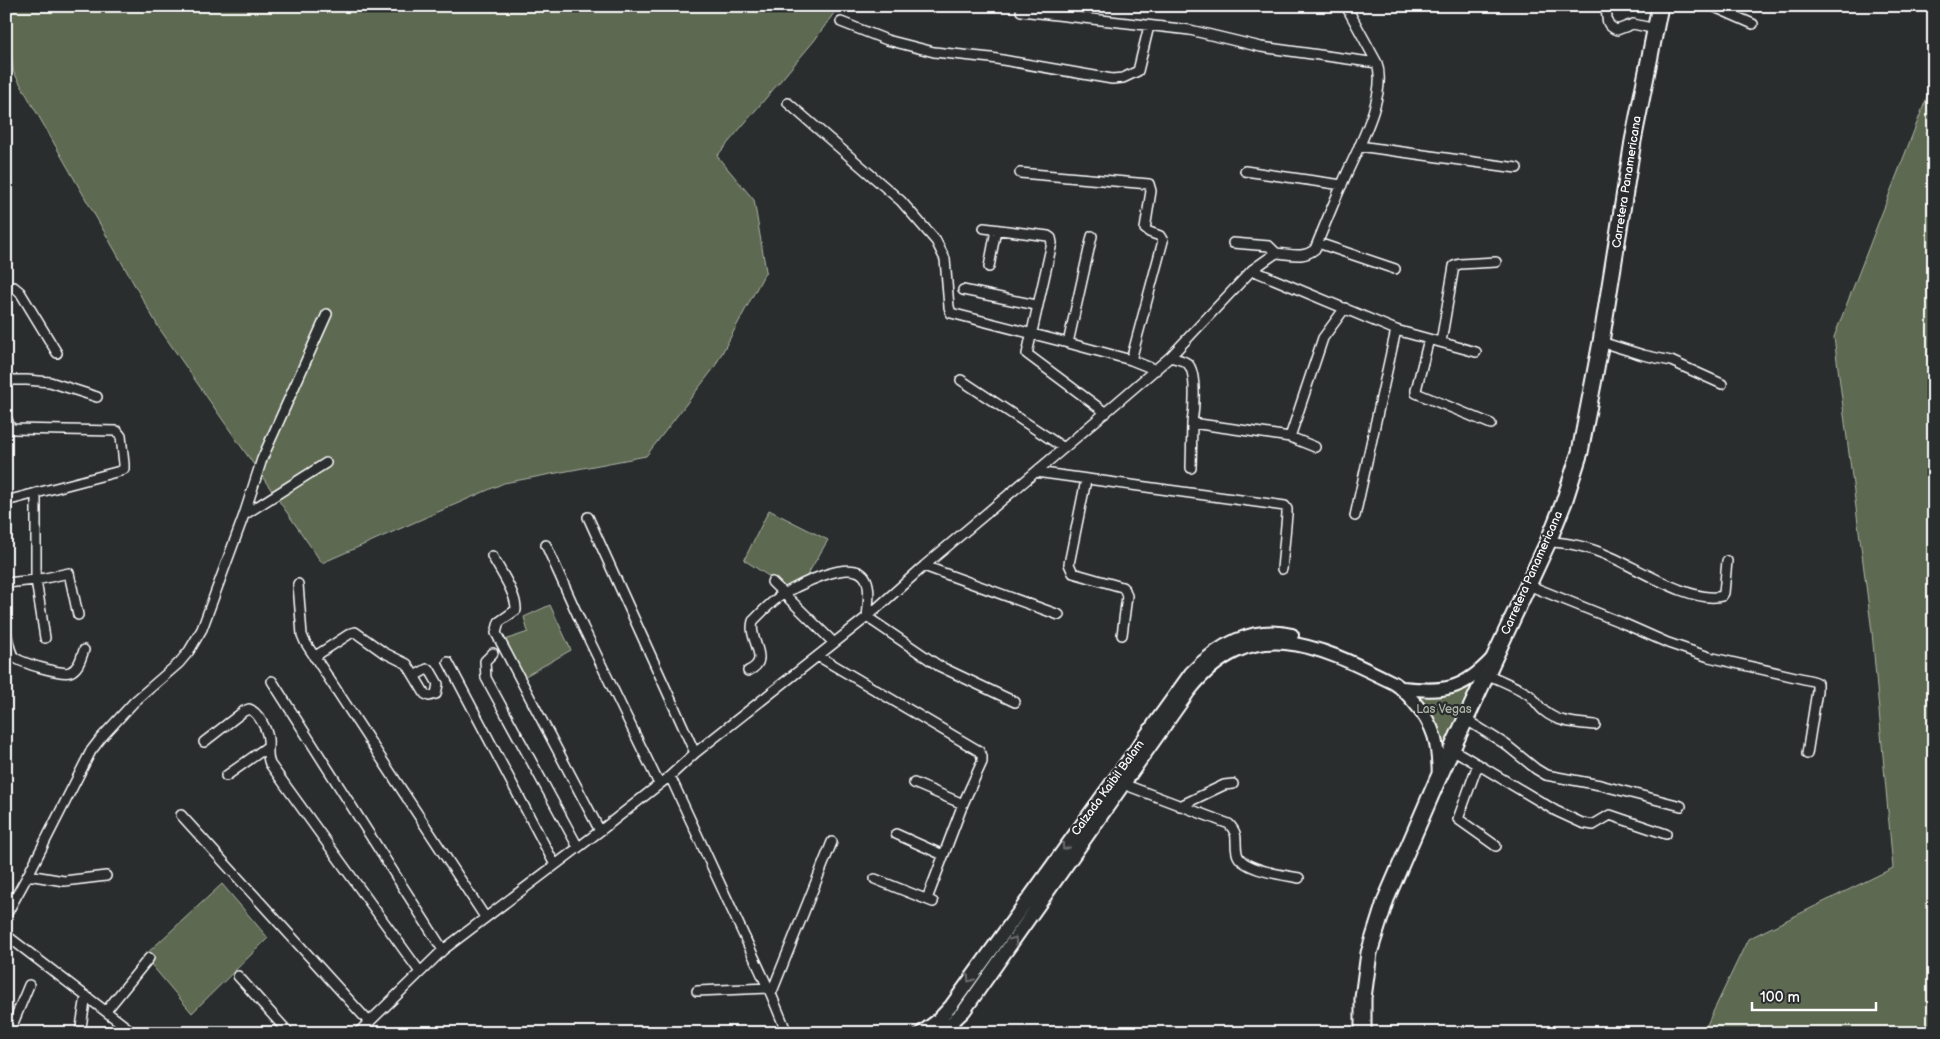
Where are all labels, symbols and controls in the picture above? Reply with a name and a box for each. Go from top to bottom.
street label: Carretera Panamericana [1609,115,1645,249]
street label: Carretera Panamericana [1498,509,1566,637]
park label: Las Vegas [1416,702,1472,717]
street label: Calzada Kaibil Balam [1068,737,1148,839]
one-way arrow [1062,841,1071,851]
one-way arrow [1007,936,1017,945]
one-way arrow [967,973,976,983]
scale bar [1752,979,1876,1011]
text: 100 m [1760,988,1800,1007]

